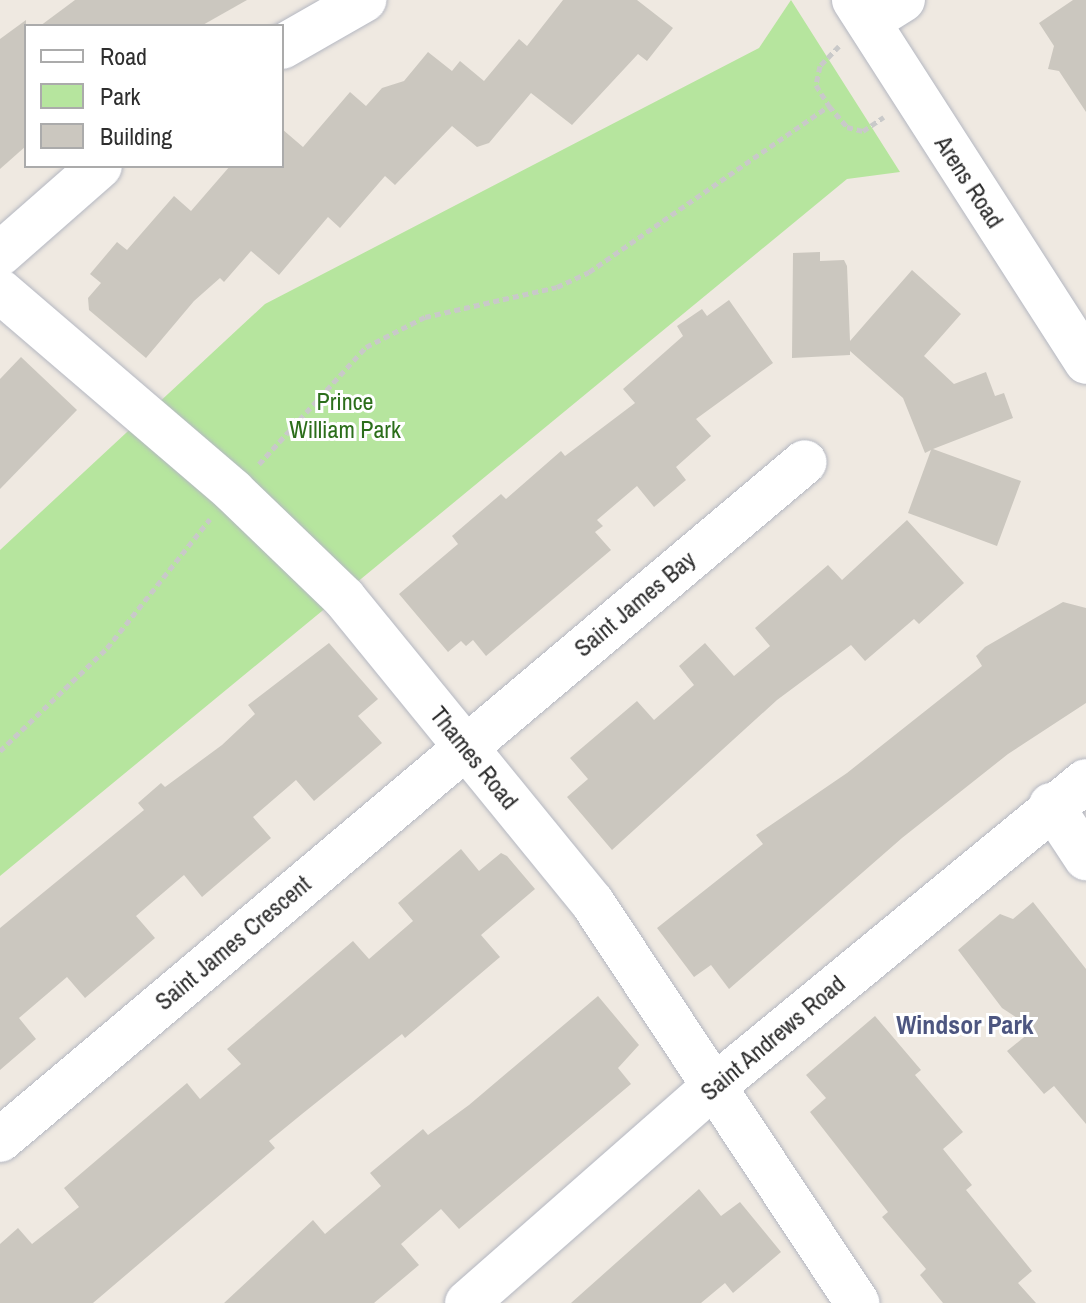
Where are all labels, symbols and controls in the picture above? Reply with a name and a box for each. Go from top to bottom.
legend [24,24,284,168]
text: Road [100,40,147,72]
text: Park [100,80,140,112]
text: Building [100,120,172,152]
street label: Arens Road [929,131,1009,233]
park label: Prince William Park [289,388,401,444]
street label: Saint James Bay [569,545,701,663]
street label: Thames Road [424,701,524,815]
street label: Saint James Crescent [150,870,316,1016]
street label: Saint Andrews Road [695,969,851,1107]
district label: Windsor Park [896,1009,1034,1041]

